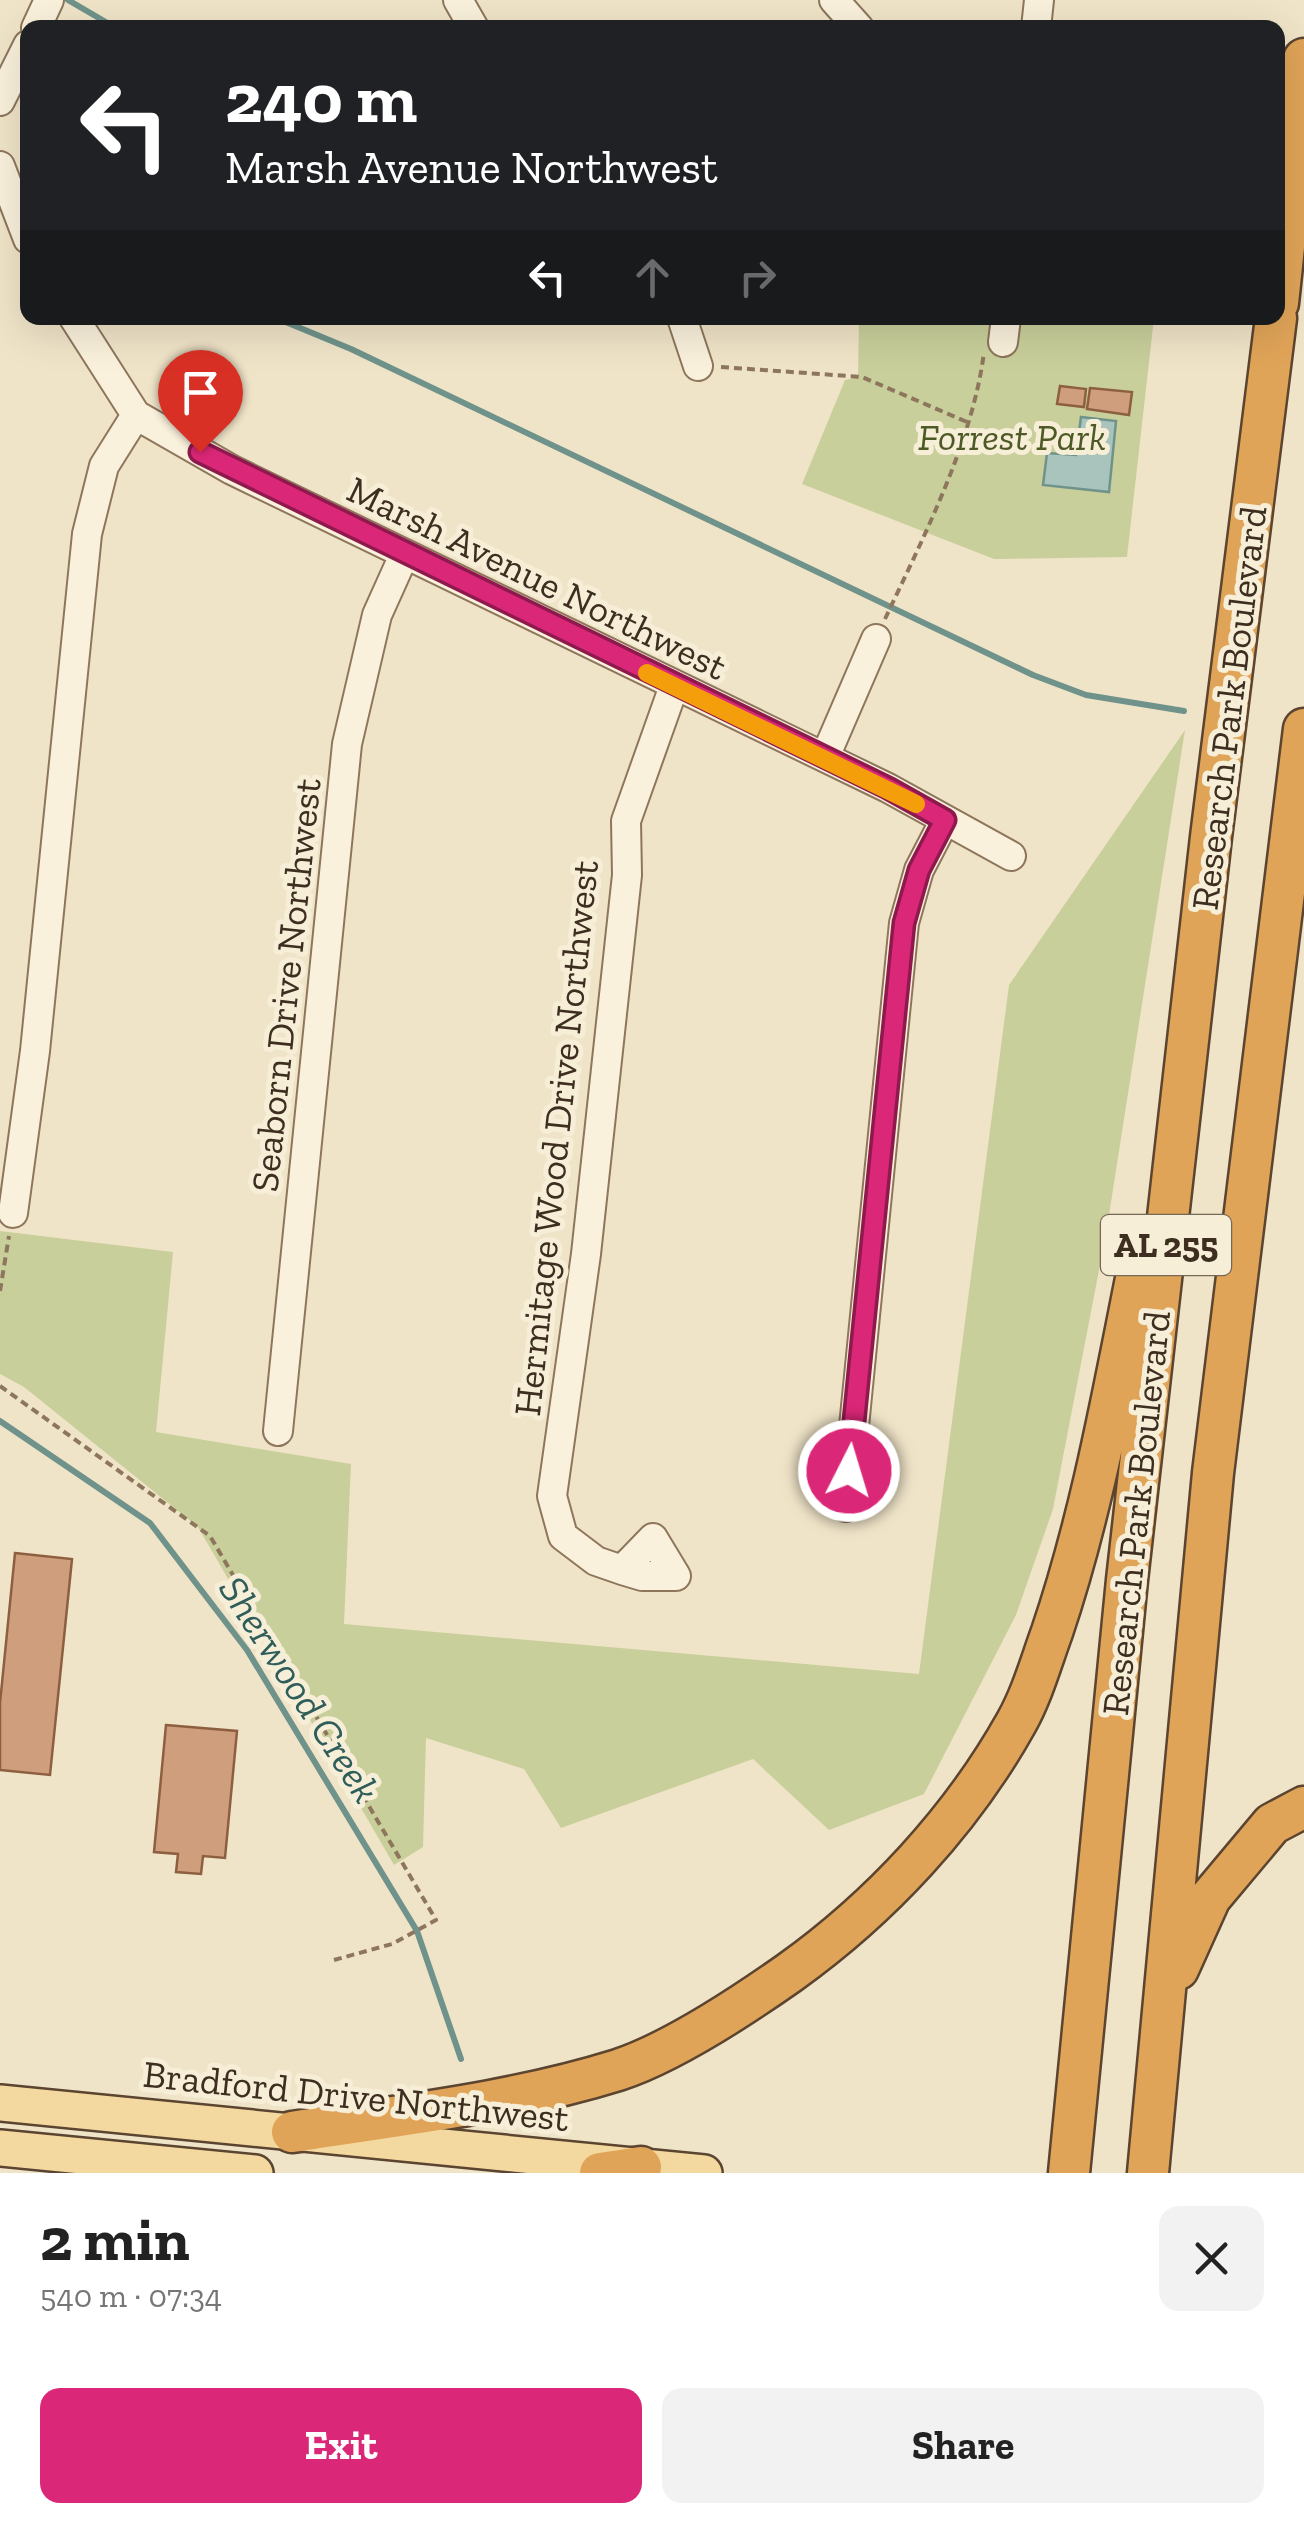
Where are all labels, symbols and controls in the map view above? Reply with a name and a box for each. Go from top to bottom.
text: 240 m [225,56,417,140]
icon: left [60,60,190,190]
text: Marsh Avenue Northwest [225,141,718,195]
icon: left [520,250,575,305]
icon: ahead [625,250,680,305]
icon: right [730,250,785,305]
pin [158,350,243,453]
icon: arrive [173,365,228,420]
park label: Forrest Park [918,414,1106,460]
street label: Marsh Avenue Northwest [340,466,734,690]
street label: Research Park Boulevard [1181,503,1277,912]
street label: Seaborn Drive Northwest [241,776,331,1194]
street label: Hermitage Wood Drive Northwest [504,858,608,1418]
road number: AL 255 [1101,1215,1231,1275]
street label: Research Park Boulevard [1092,1308,1180,1717]
position arrow [797,1419,901,1523]
water label: Sherwood Creek [209,1567,391,1811]
street label: Bradford Drive Northwest [141,2051,571,2141]
text: 2 min [40,2203,190,2275]
button: close [1159,2206,1264,2311]
text: 540 m · 07:34 [40,2277,222,2315]
button: Exit [40,2388,642,2503]
button: Share [662,2388,1264,2503]

